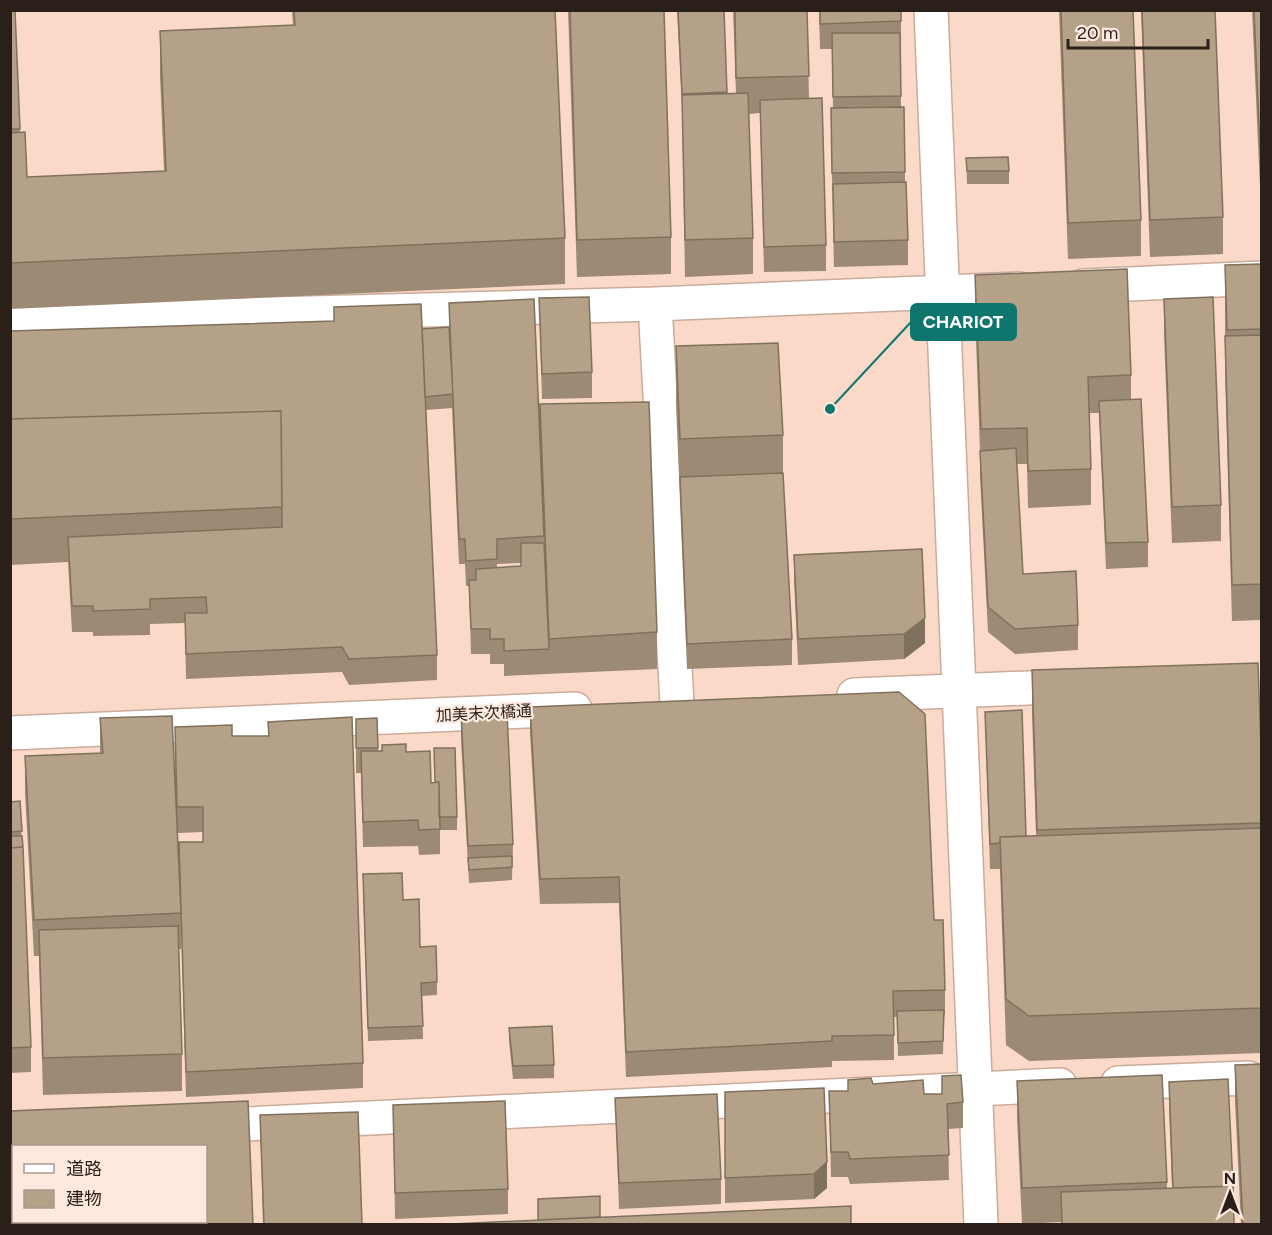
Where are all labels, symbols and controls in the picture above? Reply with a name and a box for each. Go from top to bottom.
scale bar [1068,12,1208,50]
text: 20 m [1077,22,1118,44]
callout: CHARIOT [911,304,1016,340]
text: CHARIOT [923,311,1004,333]
street label: 加美末次橋通 [436,701,532,725]
legend [12,1145,207,1223]
text: 道路 [66,1158,102,1180]
north arrow [1200,1163,1260,1223]
text: N [1224,1169,1236,1188]
text: 建物 [66,1188,102,1210]

